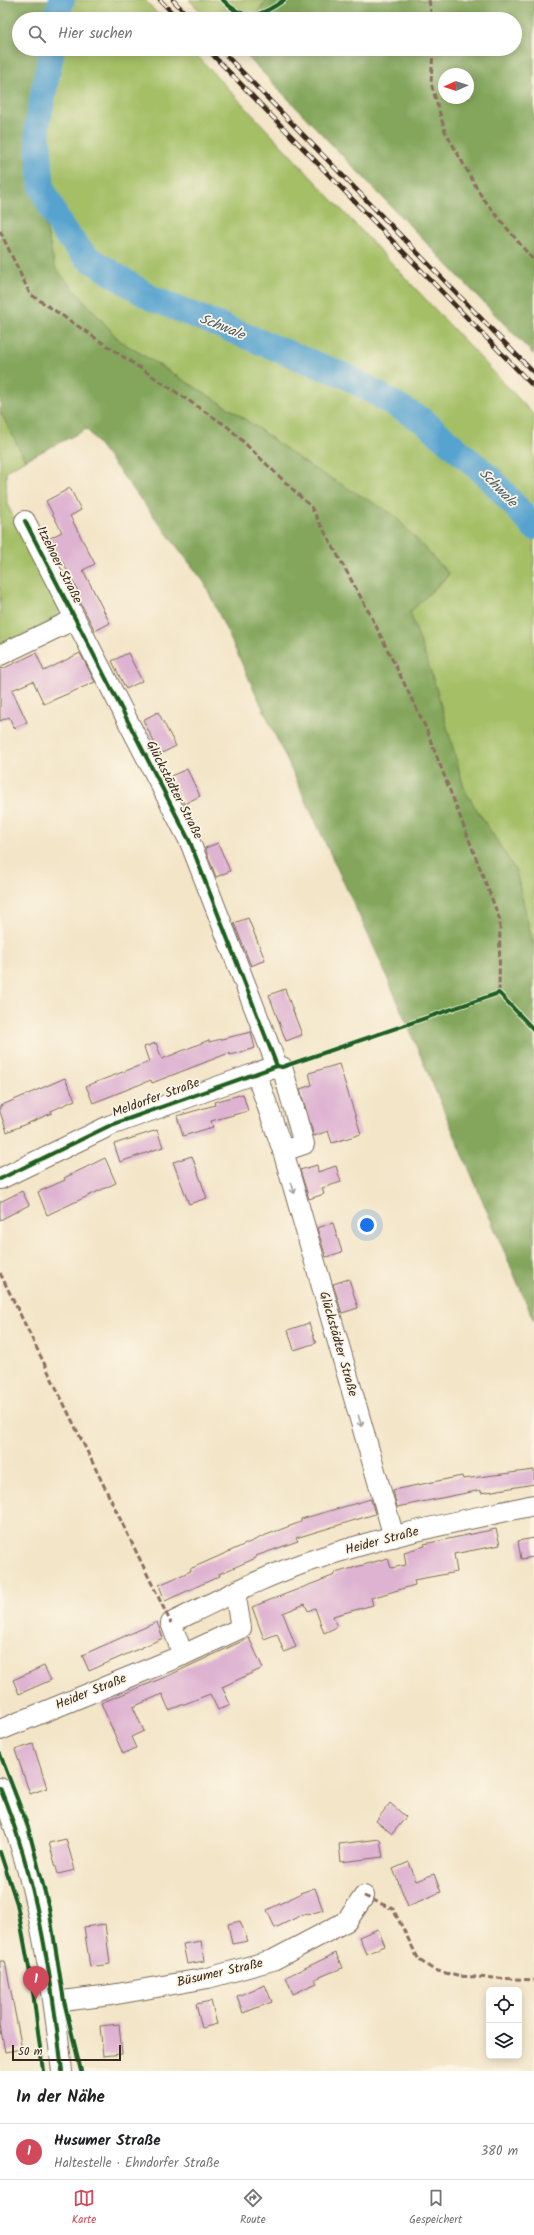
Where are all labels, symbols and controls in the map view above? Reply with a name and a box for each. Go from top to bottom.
search box [12,12,522,56]
text: Hier suchen [58,22,132,46]
icon: search [26,23,48,45]
north arrow [438,68,474,104]
water label: Schwale [196,308,249,347]
water label: Schwale [474,463,523,514]
street label: Itzehoer Straße [30,523,88,608]
street label: Glückstädter Straße [140,737,208,843]
street label: Meldorfer Straße [109,1072,203,1124]
one-way arrow [290,1181,297,1194]
your location [357,1215,377,1235]
street label: Glückstädter Straße [313,1289,363,1399]
one-way arrow [357,1414,364,1427]
street label: Heider Straße [343,1521,421,1561]
street label: Heider Straße [52,1668,130,1716]
street label: Büsumer Straße [175,1953,265,1993]
pin: 1 [23,1966,49,1999]
map controls [486,1987,522,2059]
button: locate [486,1987,522,2023]
button: layers [486,2023,522,2059]
scale bar [12,2043,121,2062]
text: 50 m [18,2043,43,2061]
text: In der Nähe [16,2084,105,2111]
text: Husumer Straße [54,2129,161,2153]
text: 1 [27,2141,31,2162]
text: 380 m [481,2141,518,2162]
text: Haltestelle · Ehndorfer Straße [54,2153,219,2174]
tab: Karte [72,2187,96,2229]
tab: Route [240,2187,266,2229]
tab: Gespeichert [409,2187,462,2229]

